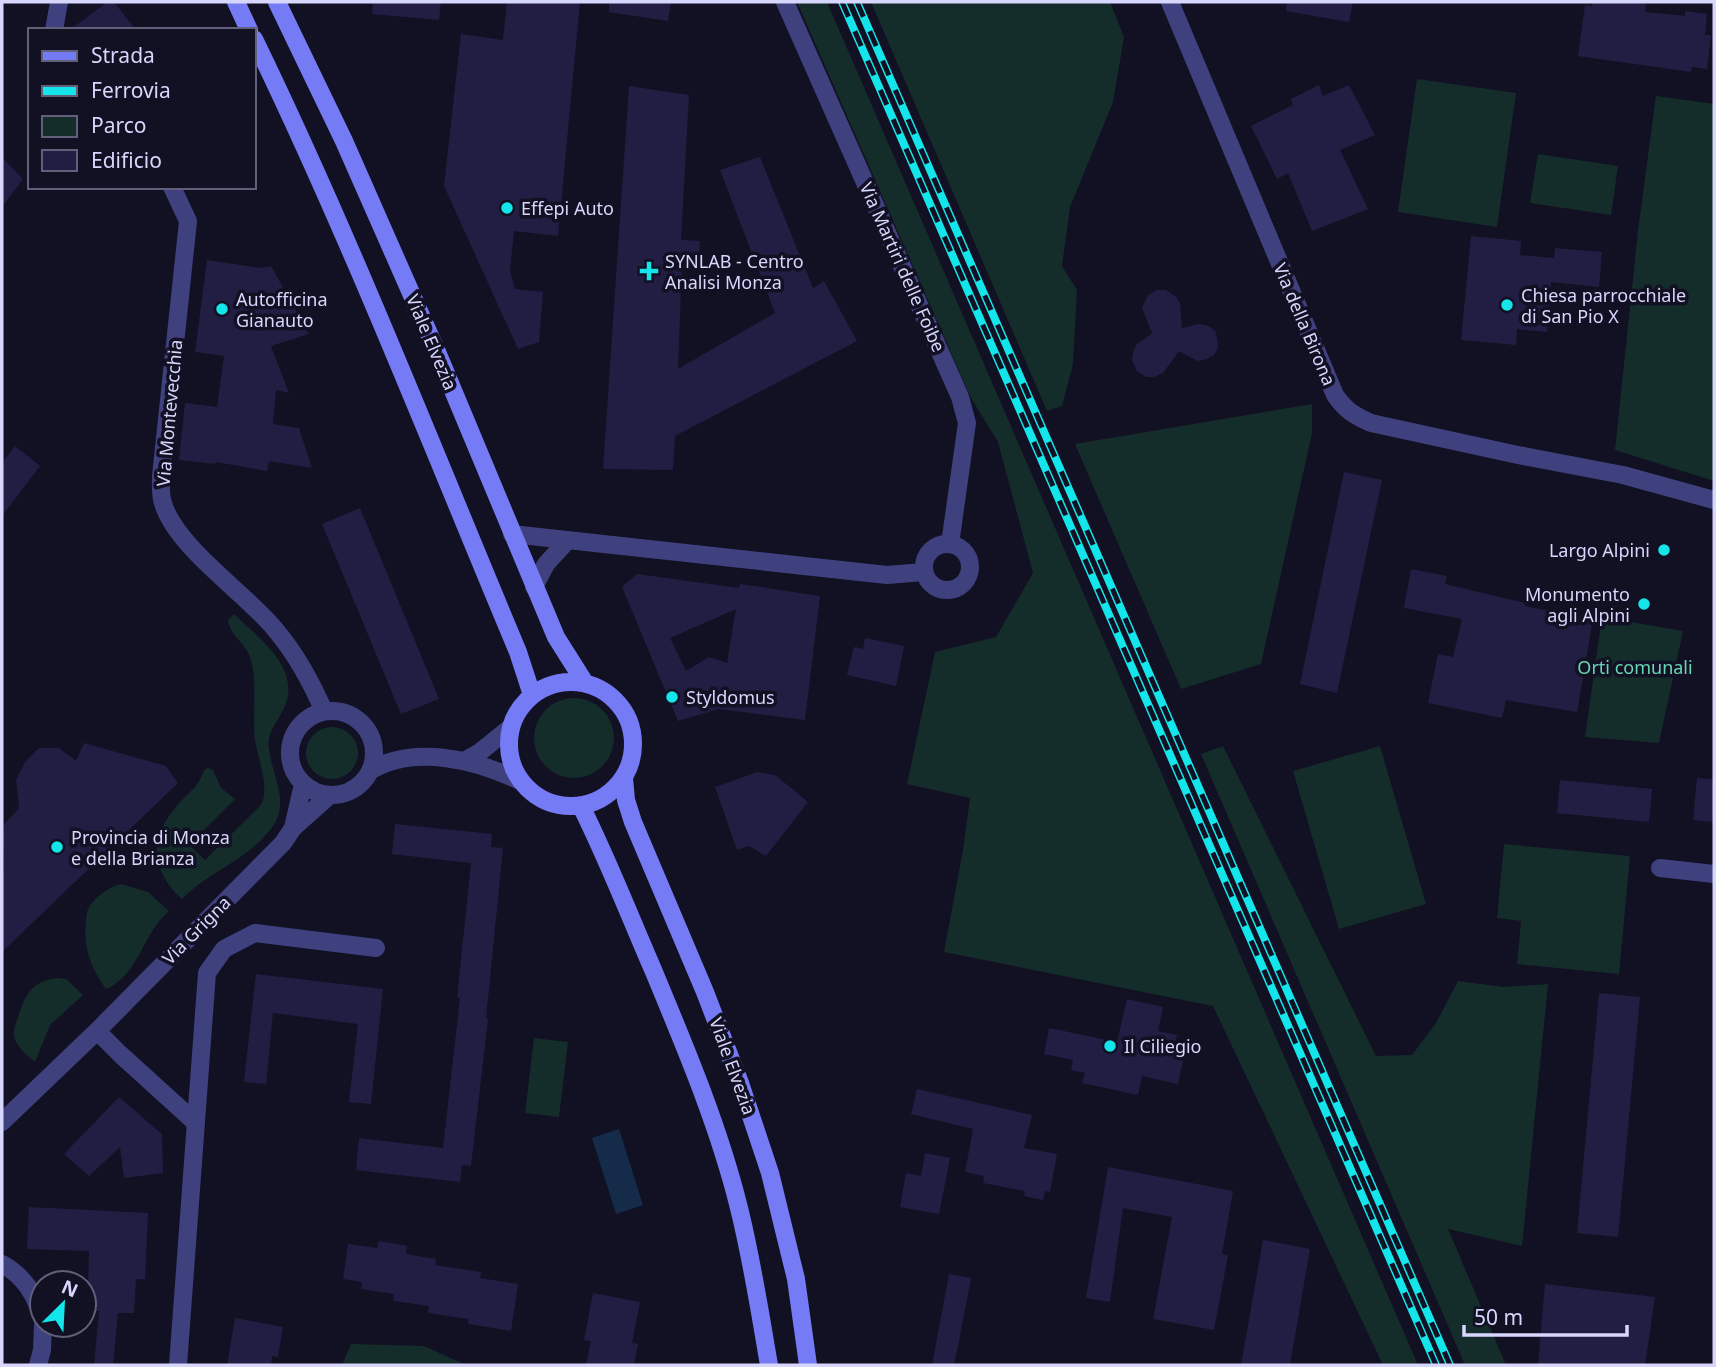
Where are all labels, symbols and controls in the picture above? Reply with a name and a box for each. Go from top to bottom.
legend [28,28,256,189]
text: Strada [91,41,155,69]
text: Ferrovia [91,76,171,104]
text: Parco [91,111,147,139]
text: Edificio [91,146,162,174]
street label: Via Martiri delle Foibe [855,178,951,356]
place label: Effepi Auto [521,196,614,220]
marker: Effepi Auto [499,200,515,216]
place label: SYNLAB - Centro Analisi Monza [665,249,804,294]
street label: Via della Birona [1268,259,1342,389]
marker: SYNLAB - Centro Analisi Monza [639,261,659,281]
place label: Chiesa parrocchiale di San Pio X [1521,283,1686,328]
place label: Autofficina Gianauto [236,287,328,332]
street label: Viale Elvezia [401,290,463,394]
marker: Chiesa parrocchiale di San Pio X [1499,297,1515,313]
marker: Autofficina Gianauto [214,301,230,317]
street label: Via Montevecchia [151,339,187,487]
place label: Largo Alpini [1549,538,1650,562]
marker: Largo Alpini [1656,542,1672,558]
place label: Monumento agli Alpini [1525,582,1630,627]
marker: Monumento agli Alpini [1636,596,1652,612]
park label: Orti comunali [1577,655,1693,679]
place label: Styldomus [686,685,775,709]
marker: Styldomus [664,689,680,705]
place label: Provincia di Monza e della Brianza [71,825,230,870]
marker: Provincia di Monza e della Brianza [49,839,65,855]
street label: Via Grigna [157,891,235,969]
street label: Viale Elvezia [704,1014,762,1118]
place label: Il Ciliegio [1124,1034,1202,1058]
marker: Il Ciliegio [1102,1038,1118,1054]
north arrow [28,1269,98,1339]
text: N [58,1273,82,1303]
scale bar [1464,1294,1627,1338]
text: 50 m [1474,1303,1523,1331]

